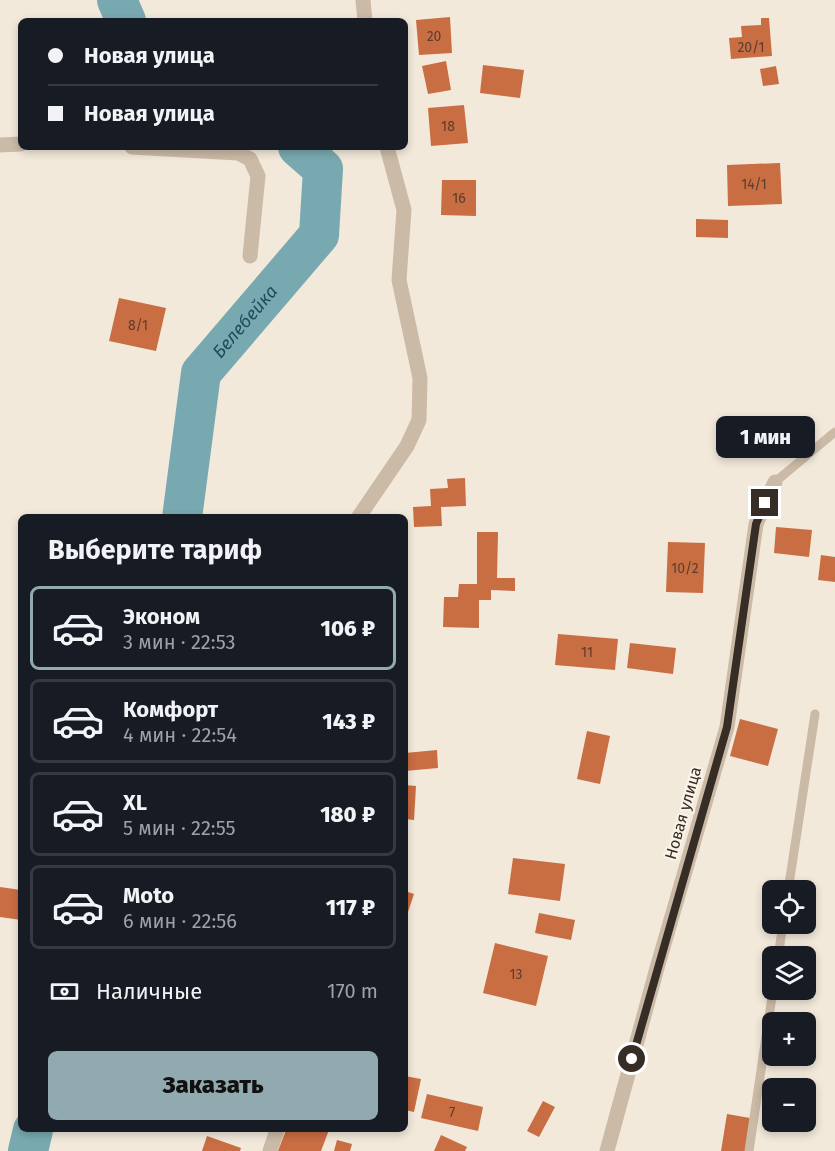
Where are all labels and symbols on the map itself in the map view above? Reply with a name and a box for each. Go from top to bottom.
house number: 20 [427,28,442,45]
house number: 20/1 [737,39,765,56]
house number: 18 [441,118,455,135]
house number: 14/1 [741,176,767,193]
house number: 16 [452,190,466,207]
water label: Белебейка [208,281,282,362]
house number: 8/1 [128,317,148,334]
callout: 1 мин [716,416,814,458]
route end [751,489,778,516]
house number: 10/2 [671,560,699,577]
house number: 11 [581,644,593,661]
street label: Новая улица [661,765,705,861]
house number: 13 [509,966,523,983]
route start [618,1045,645,1072]
house number: 7 [449,1104,455,1121]

